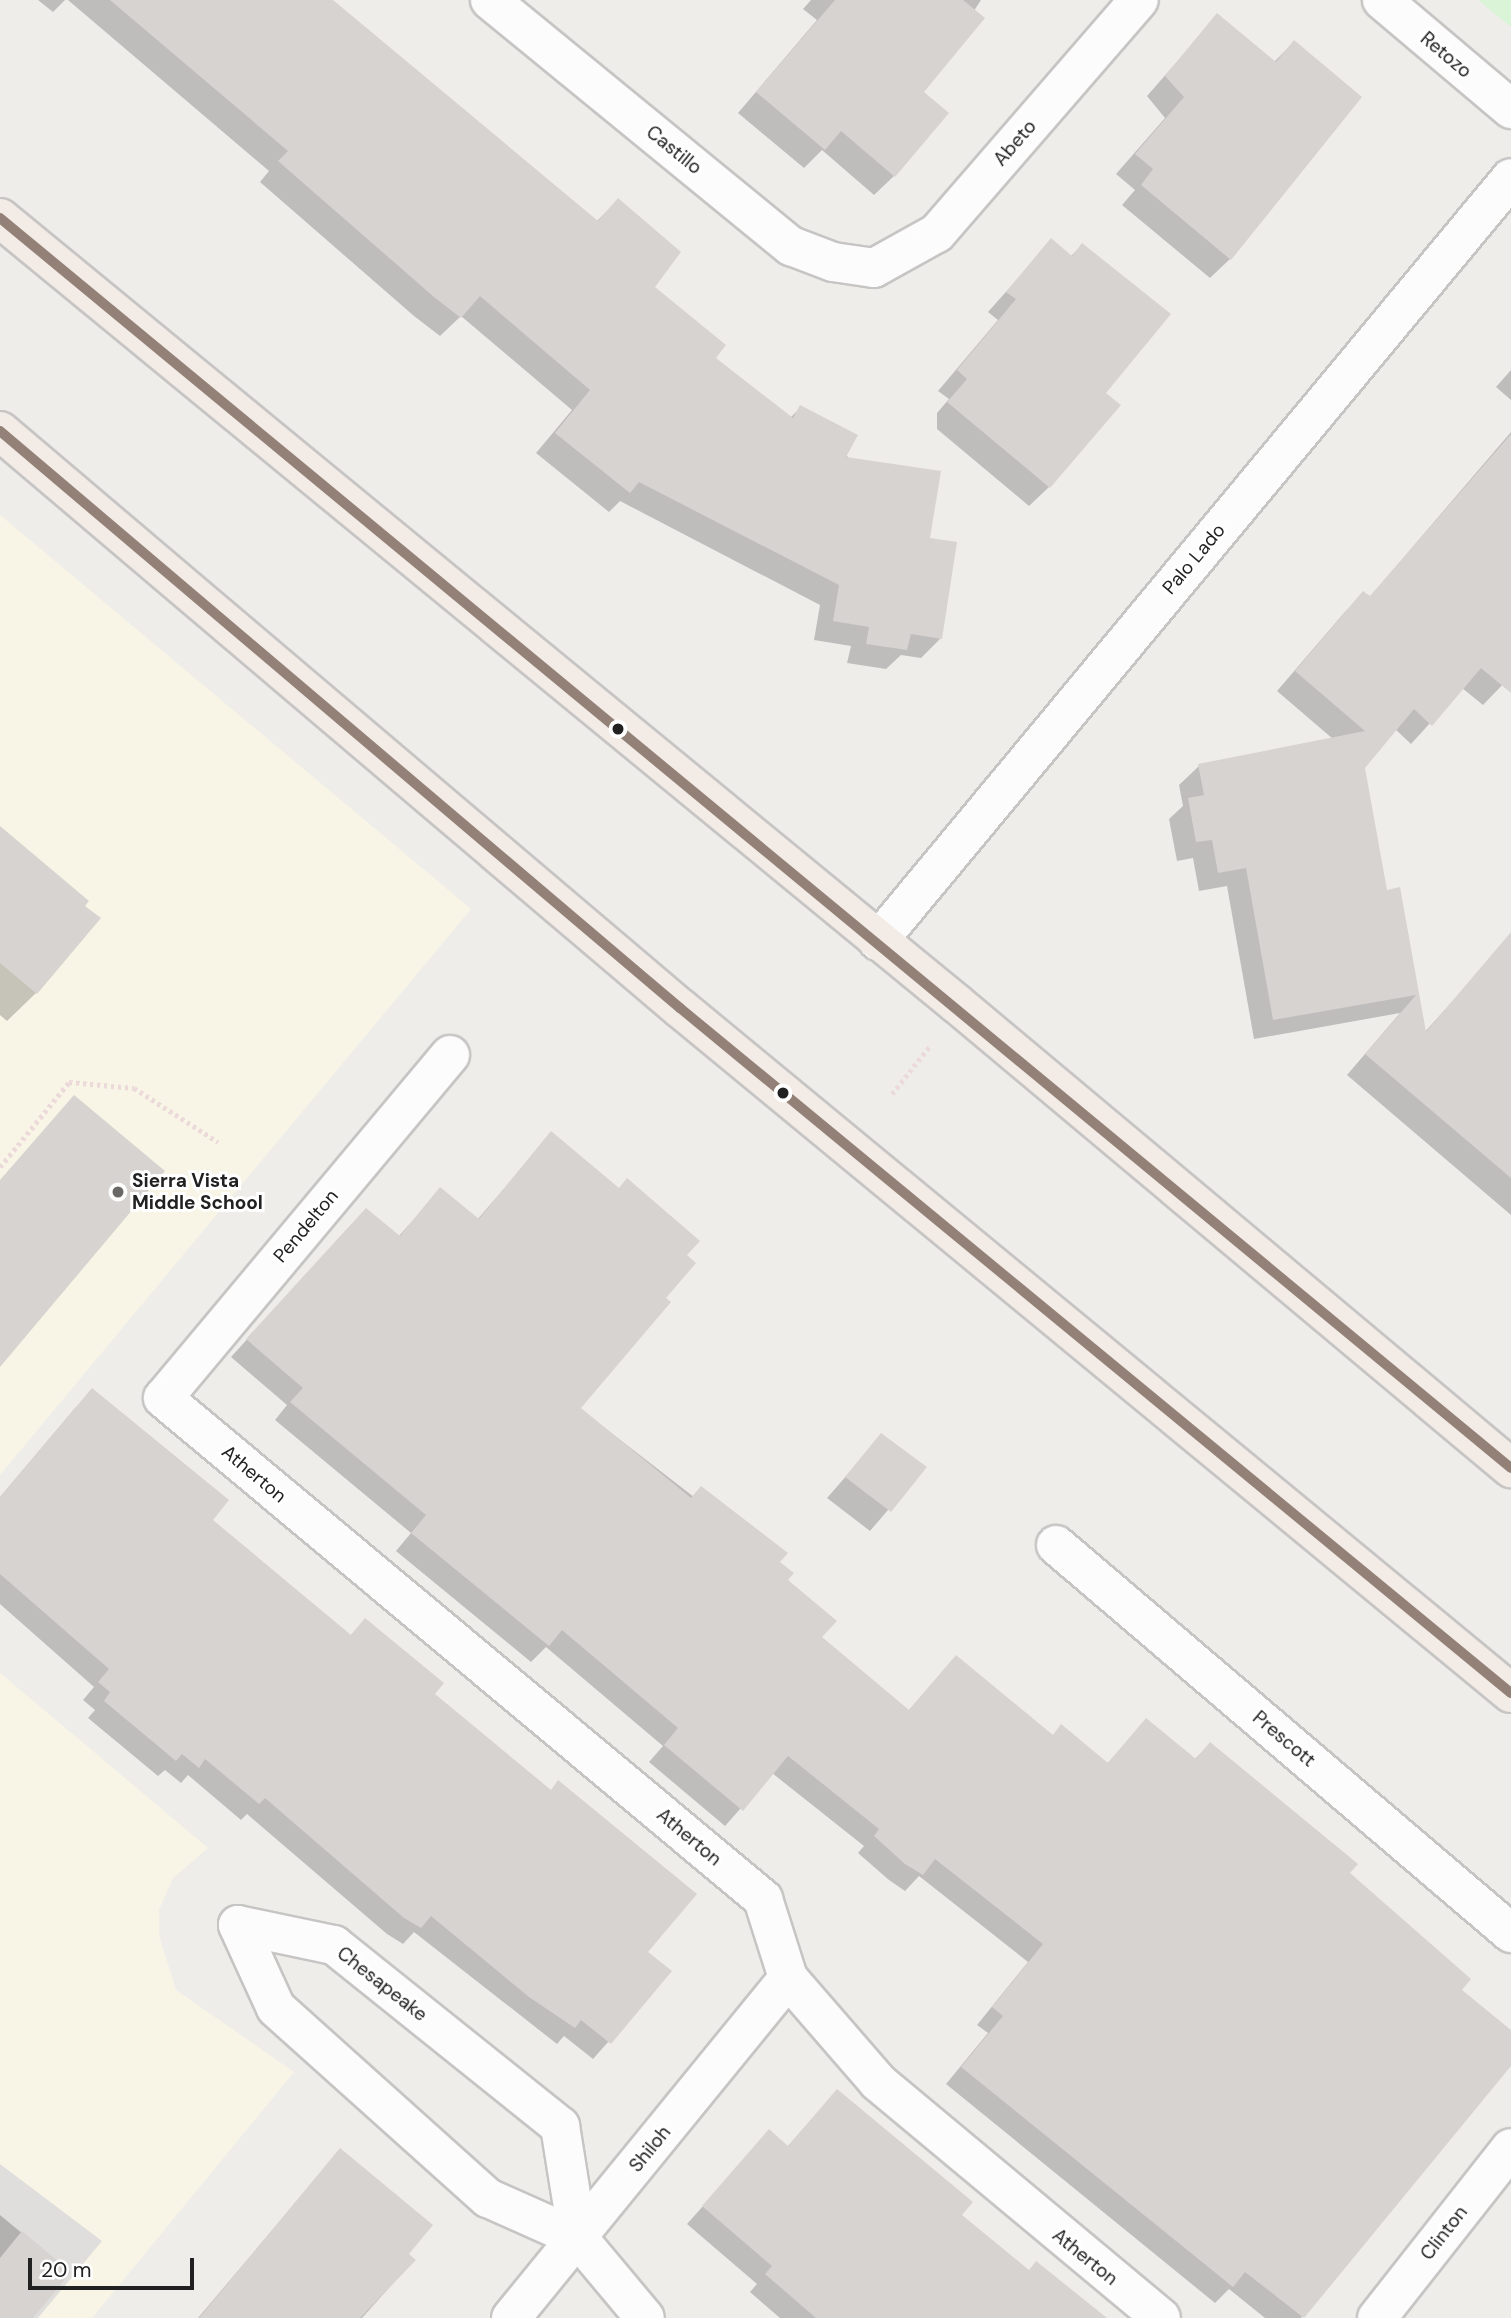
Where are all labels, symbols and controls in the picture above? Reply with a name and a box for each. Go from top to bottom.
street label: Retozo [1416,27,1476,83]
street label: Abeto [989,115,1041,171]
street label: Castillo [642,121,706,179]
street label: Palo Lado [1158,519,1230,599]
unlabelled marker [611,722,625,736]
unlabelled marker [776,1086,790,1100]
place label: Sierra Vista Middle School [132,1170,263,1214]
marker: Sierra Vista Middle School [110,1184,126,1200]
street label: Pendelton [269,1185,343,1267]
street label: Atherton [217,1440,291,1508]
street label: Prescott [1248,1706,1320,1772]
street label: Atherton [652,1803,726,1871]
street label: Chesapeake [332,1942,432,2026]
street label: Shiloh [624,2121,676,2177]
street label: Clinton [1416,2201,1472,2265]
street label: Atherton [1048,2224,1122,2290]
scale bar [32,2244,198,2288]
text: 20 m [41,2256,92,2284]

